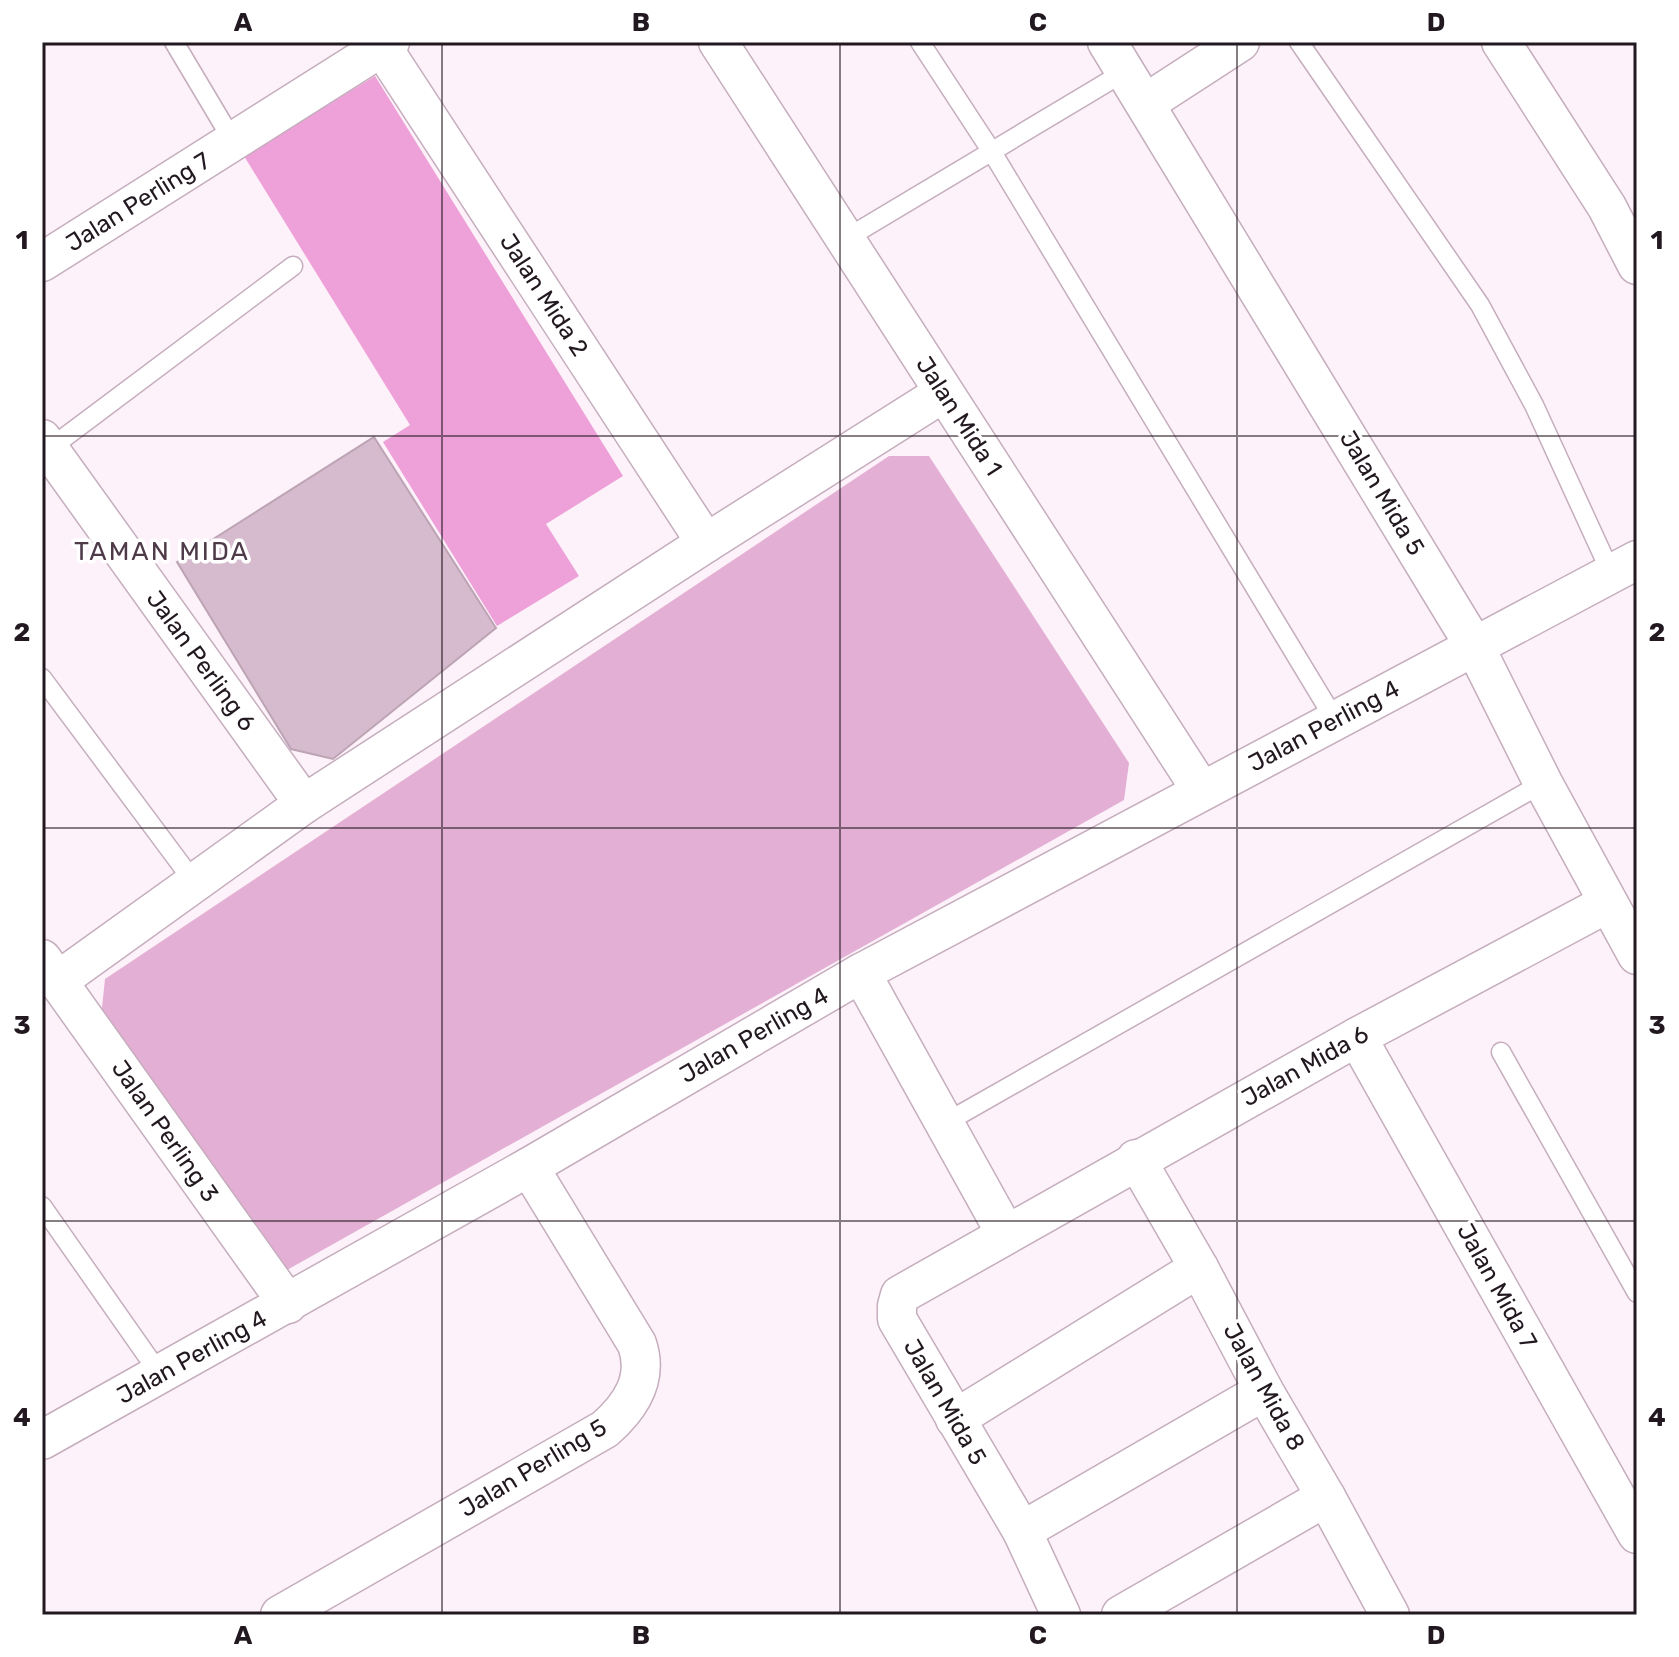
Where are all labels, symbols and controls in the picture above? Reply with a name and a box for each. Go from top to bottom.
text: A [234,7,253,38]
text: B [632,7,650,38]
text: C [1029,7,1047,38]
text: D [1427,7,1445,38]
street label: Jalan Perling 7 [61,147,215,257]
text: 1 [16,225,28,256]
text: 1 [1651,225,1663,256]
street label: Jalan Mida 2 [494,229,594,361]
street label: Jalan Mida 1 [910,351,1008,481]
street label: Jalan Mida 5 [1334,426,1430,560]
district label: TAMAN MIDA [74,536,250,567]
street label: Jalan Perling 6 [141,585,261,737]
text: 2 [14,617,30,648]
text: 2 [1649,617,1665,648]
street label: Jalan Perling 4 [1244,674,1404,778]
street label: Jalan Perling 4 [675,981,833,1089]
text: 3 [13,1010,31,1041]
text: 3 [1648,1010,1666,1041]
street label: Jalan Mida 6 [1237,1020,1373,1112]
street label: Jalan Perling 3 [106,1055,224,1207]
street label: Jalan Mida 7 [1451,1219,1543,1353]
street label: Jalan Perling 4 [112,1304,272,1410]
street label: Jalan Mida 8 [1217,1318,1311,1456]
street label: Jalan Mida 5 [898,1334,992,1470]
text: 4 [13,1402,31,1433]
text: 4 [1648,1402,1666,1433]
street label: Jalan Perling 5 [455,1413,611,1523]
text: A [234,1620,253,1651]
text: B [632,1620,650,1651]
text: C [1029,1620,1047,1651]
text: D [1427,1620,1445,1651]

